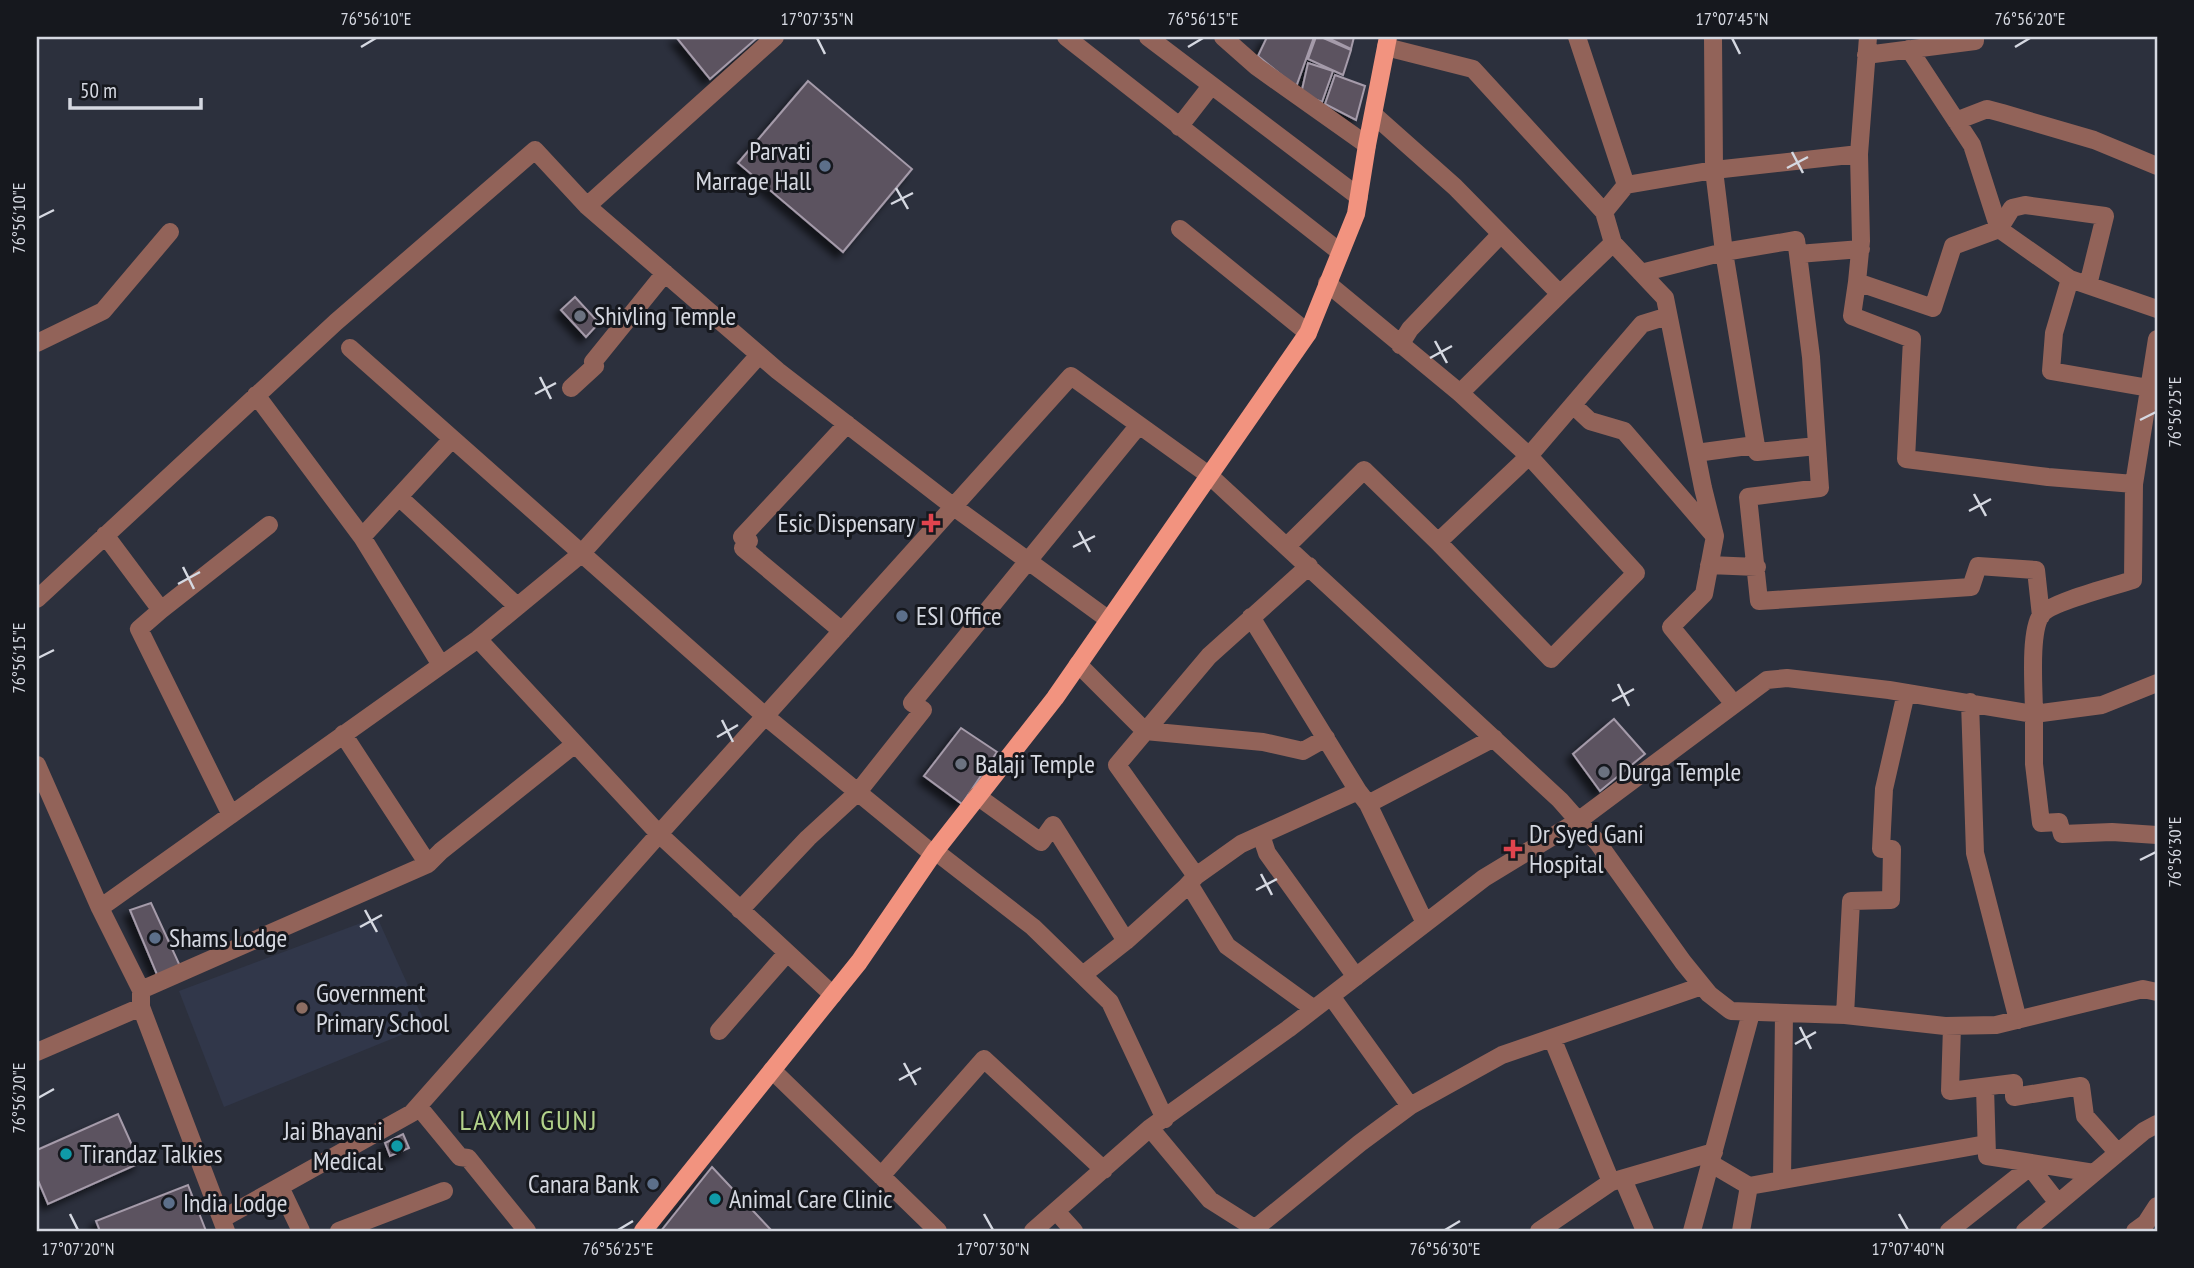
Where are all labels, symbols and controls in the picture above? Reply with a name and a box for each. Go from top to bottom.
text: 76°56'10"E [341,7,411,30]
text: 17°07'35"N [781,7,853,30]
text: 76°56'15"E [1168,7,1238,30]
text: 17°07'45"N [1696,7,1768,30]
text: 76°56'20"E [1995,7,2065,30]
scale bar [70,66,201,110]
text: 50 m [80,77,117,104]
place label: Parvati Marrage Hall [695,134,811,197]
marker: Parvati Marrage Hall [817,158,833,174]
text: 76°56'10"E [7,183,30,253]
place label: Shivling Temple [594,299,736,332]
marker: Shivling Temple [572,308,588,324]
text: 76°56'25"E [2163,377,2186,447]
place label: Esic Dispensary [778,506,915,539]
marker: Esic Dispensary [921,513,941,533]
place label: ESI Office [916,599,1002,632]
marker: ESI Office [894,608,910,624]
text: 76°56'15"E [7,623,30,693]
place label: Balaji Temple [975,747,1095,780]
place label: Durga Temple [1618,755,1741,788]
marker: Balaji Temple [953,756,969,772]
marker: Durga Temple [1596,764,1612,780]
place label: Dr Syed Gani Hospital [1529,817,1644,880]
text: 76°56'30"E [2163,817,2186,887]
marker: Dr Syed Gani Hospital [1503,839,1523,859]
place label: Shams Lodge [169,921,287,954]
marker: Shams Lodge [147,930,163,946]
place label: Government Primary School [316,976,449,1039]
marker: Government Primary School [294,1000,310,1016]
text: 76°56'20"E [7,1063,30,1133]
district label: LAXMI GUNJ [460,1101,598,1138]
place label: Jai Bhavani Medical [283,1114,383,1177]
place label: Tirandaz Talkies [80,1137,223,1170]
marker: Jai Bhavani Medical [389,1138,405,1154]
marker: Tirandaz Talkies [58,1146,74,1162]
place label: Canara Bank [528,1167,639,1200]
marker: Canara Bank [645,1176,661,1192]
place label: Animal Care Clinic [729,1182,893,1215]
place label: India Lodge [183,1186,287,1219]
marker: Animal Care Clinic [707,1191,723,1207]
marker: India Lodge [161,1195,177,1211]
text: 17°07'20"N [42,1237,114,1260]
text: 76°56'25"E [583,1237,653,1260]
text: 17°07'30"N [957,1237,1029,1260]
text: 76°56'30"E [1410,1237,1480,1260]
text: 17°07'40"N [1872,1237,1944,1260]

